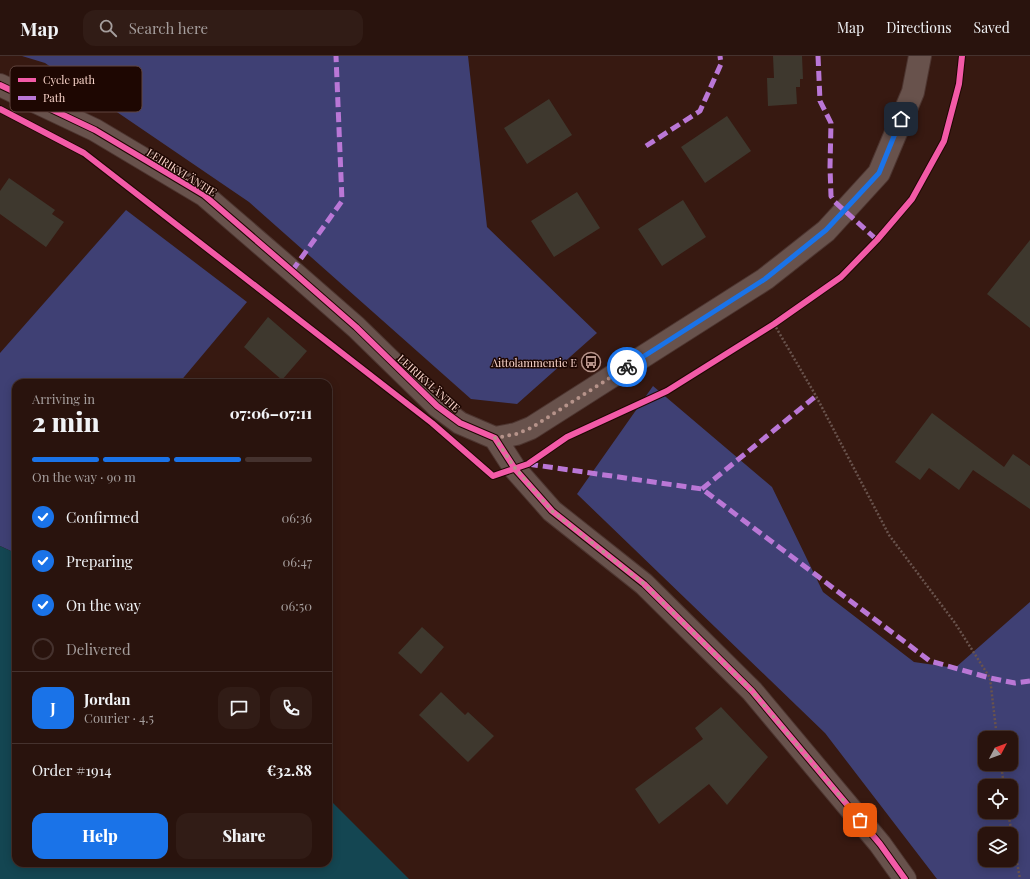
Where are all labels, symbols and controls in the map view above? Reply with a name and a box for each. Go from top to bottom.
search box [83,10,363,46]
text: Map [20,15,59,41]
icon: search [97,17,119,39]
text: Search here [129,18,208,38]
text: Map [837,18,864,37]
text: Directions [886,18,952,37]
text: Saved [974,18,1010,37]
legend [10,66,142,112]
text: Cycle path [43,72,95,87]
text: Path [43,90,66,105]
pin [884,102,918,136]
icon: home [890,108,912,130]
street label: LEIRIKYLÄNTIE [144,145,220,200]
courier [607,347,647,387]
street label: LEIRIKYLÄNTIE [394,351,464,415]
bus stop icon: Aittolammentie E [580,351,602,373]
place label: Aittolammentie E [490,355,577,370]
icon: bike [616,356,638,378]
text: Arriving in [32,390,95,407]
text: 07:06–07:11 [230,403,312,423]
text: 2 min [32,404,100,439]
text: On the way · 90 m [32,468,136,485]
icon: check [32,506,54,528]
text: Confirmed [66,507,139,527]
text: 06:36 [281,509,312,526]
icon: check [32,550,54,572]
text: Preparing [66,551,133,571]
text: 06:47 [282,553,312,570]
icon: check [32,594,54,616]
text: On the way [66,595,141,615]
text: 06:50 [281,597,312,614]
text: Delivered [66,639,131,659]
button: chat [218,687,260,729]
button: phone [270,687,312,729]
text: Jordan [84,689,130,709]
text: J [50,698,56,718]
text: Courier · 4.5 [84,709,154,726]
north arrow [978,731,1018,771]
map controls [978,731,1018,867]
text: Order #1914 [32,760,112,780]
text: €32.88 [267,760,312,780]
button: locate [978,779,1018,819]
pin [843,803,877,837]
icon: bag [849,809,871,831]
button: Help [32,813,168,859]
button: Share [176,813,312,859]
button: layers [978,827,1018,867]

